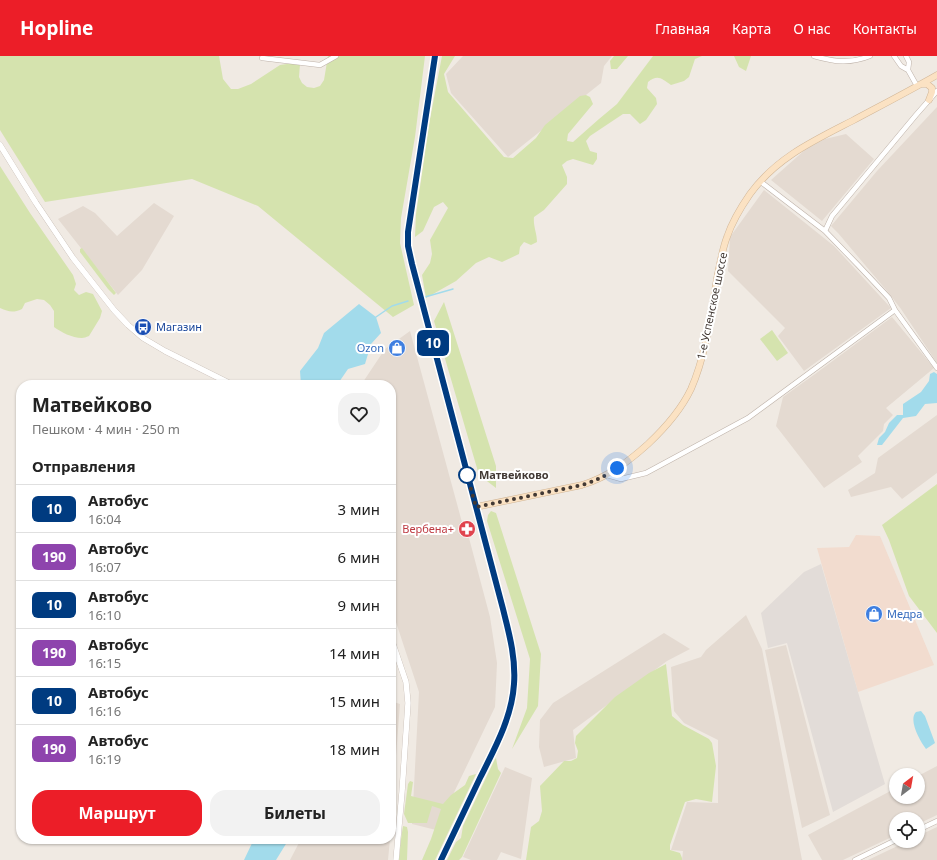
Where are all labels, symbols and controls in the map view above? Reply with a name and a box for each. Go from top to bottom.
text: Hopline [20,15,93,41]
text: Главная [655,19,710,38]
text: Карта [732,19,771,38]
text: О нас [793,19,831,38]
text: Контакты [853,19,917,38]
street label: 1-е Успенское шоссе [693,251,730,361]
bus stop icon: Магазин [133,317,153,337]
place label: Магазин [156,319,202,334]
line badge: 10 [415,330,451,356]
text: 10 [425,333,441,352]
shop icon: Ozon [387,338,407,358]
place label: Ozon [357,340,384,355]
text: Матвейково [32,392,152,418]
button: heart [338,393,380,435]
text: Пешком · 4 мин · 250 m [32,420,180,438]
text: Отправления [32,456,136,476]
your location [607,458,627,478]
marker: Матвейково [458,466,476,484]
place label: Матвейково [479,467,549,482]
text: Автобус [88,490,149,510]
text: 10 [46,499,62,518]
text: 3 мин [337,499,380,519]
text: 16:04 [88,510,121,528]
pharmacy icon: Вербена+ [457,519,477,539]
place label: Вербена+ [402,521,454,536]
text: Автобус [88,538,149,558]
text: 190 [42,547,66,566]
text: 6 мин [337,547,380,567]
text: 16:07 [88,558,121,576]
text: Автобус [88,586,149,606]
text: 10 [46,595,62,614]
text: 9 мин [337,595,380,615]
shop icon: Медра [864,604,884,624]
text: 16:10 [88,606,121,624]
place label: Медра [887,606,922,621]
text: Автобус [88,634,149,654]
text: 190 [42,643,66,662]
text: 14 мин [329,643,380,663]
text: 16:15 [88,654,121,672]
text: Автобус [88,682,149,702]
text: 10 [46,691,62,710]
text: 15 мин [329,691,380,711]
text: 16:16 [88,702,121,720]
text: Автобус [88,730,149,750]
text: 190 [42,739,66,758]
text: 18 мин [329,739,380,759]
text: 16:19 [88,750,121,768]
north arrow [889,768,925,804]
map controls [889,768,925,848]
button: Маршрут [32,790,202,836]
button: Билеты [210,790,380,836]
button: locate [889,812,925,848]

